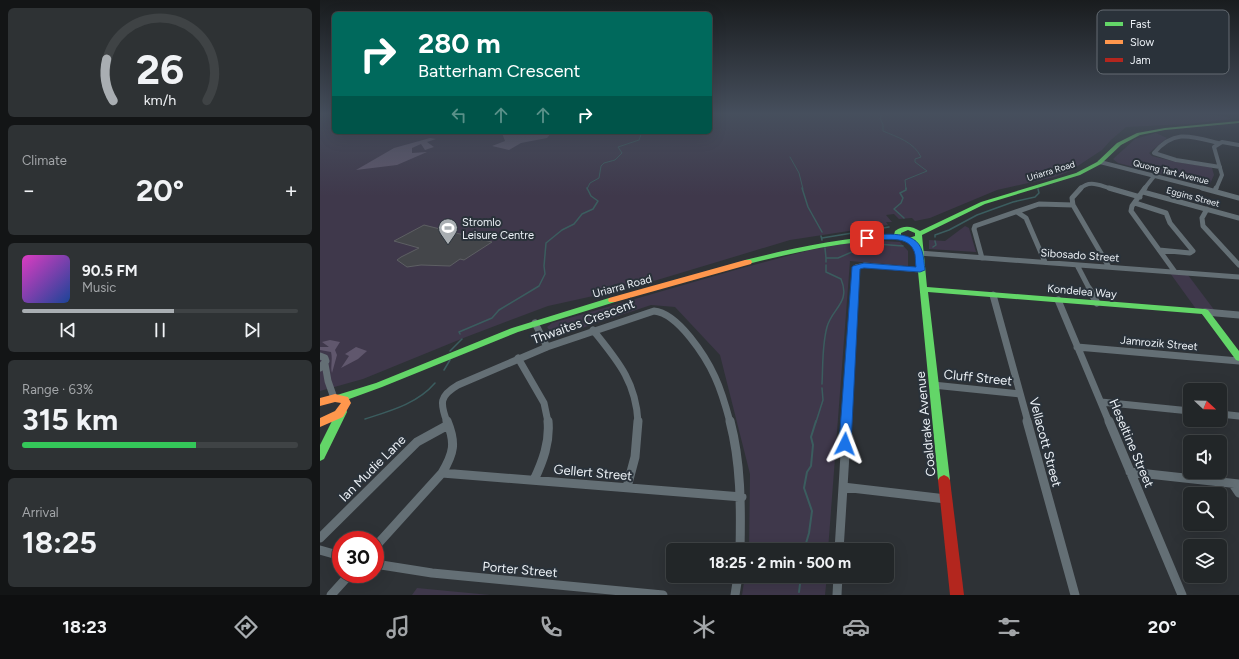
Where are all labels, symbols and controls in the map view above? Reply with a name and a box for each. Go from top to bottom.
legend [1097,10,1229,74]
text: Fast [1130,18,1151,31]
text: 280 m [418,26,501,60]
icon: right [352,28,404,80]
text: Slow [1130,36,1154,49]
text: 26 [136,44,184,94]
text: Jam [1130,54,1151,67]
text: Batterham Crescent [418,60,580,82]
text: km/h [144,90,176,108]
icon: left [448,104,470,126]
icon: ahead [490,104,512,126]
icon: ahead [532,104,554,126]
icon: right [574,104,596,126]
text: Climate [22,153,67,168]
street label: Quong Tart Avenue [1132,157,1210,186]
street label: Uriarra Road [1025,158,1076,183]
text: 20° [136,172,184,209]
text: − [22,177,36,204]
text: + [284,177,298,204]
street label: Eggins Street [1165,184,1222,209]
place label: Stromlo Leisure Centre [462,216,534,242]
sports icon: Stromlo Leisure Centre [437,217,459,245]
pin [850,221,884,255]
icon: arrive [856,227,878,249]
street label: Sibosado Street [1040,246,1120,265]
text: 90.5 FM [82,262,138,280]
street label: Uriarra Road [591,272,653,301]
text: Music [82,280,116,295]
street label: Kondelea Way [1047,282,1117,301]
street label: Thwaites Crescent [530,296,637,347]
icon: previous [57,319,79,341]
icon: pause [149,319,171,341]
icon: next [241,319,263,341]
street label: Jamrozik Street [1120,334,1198,353]
street label: Cluff Street [943,366,1013,389]
street label: Coaldrake Avenue [913,371,938,477]
text: Range · 63% [22,382,93,397]
north arrow [1183,383,1227,427]
map controls [1183,383,1227,583]
street label: Vellacott Street [1026,396,1065,489]
street label: Heseltine Street [1106,397,1157,490]
text: 315 km [22,401,118,438]
position arrow [824,423,866,465]
street label: Ian Mudie Lane [336,432,409,505]
button: sound [1183,435,1227,479]
street label: Gellert Street [553,462,633,483]
button: search [1183,487,1227,531]
text: Arrival [22,505,59,520]
text: 18:25 [22,524,97,561]
speed limit sign: 30 [332,531,384,583]
button: layers [1183,539,1227,583]
text: 18:25 · 2 min · 500 m [709,554,851,572]
street label: Porter Street [482,559,558,580]
icon: directions [232,613,260,641]
icon: music [384,613,412,641]
icon: phone [537,613,565,641]
icon: climate [690,613,718,641]
icon: car [842,613,870,641]
icon: filters [995,613,1023,641]
text: 18:23 [62,616,107,638]
text: 20° [1148,616,1177,638]

